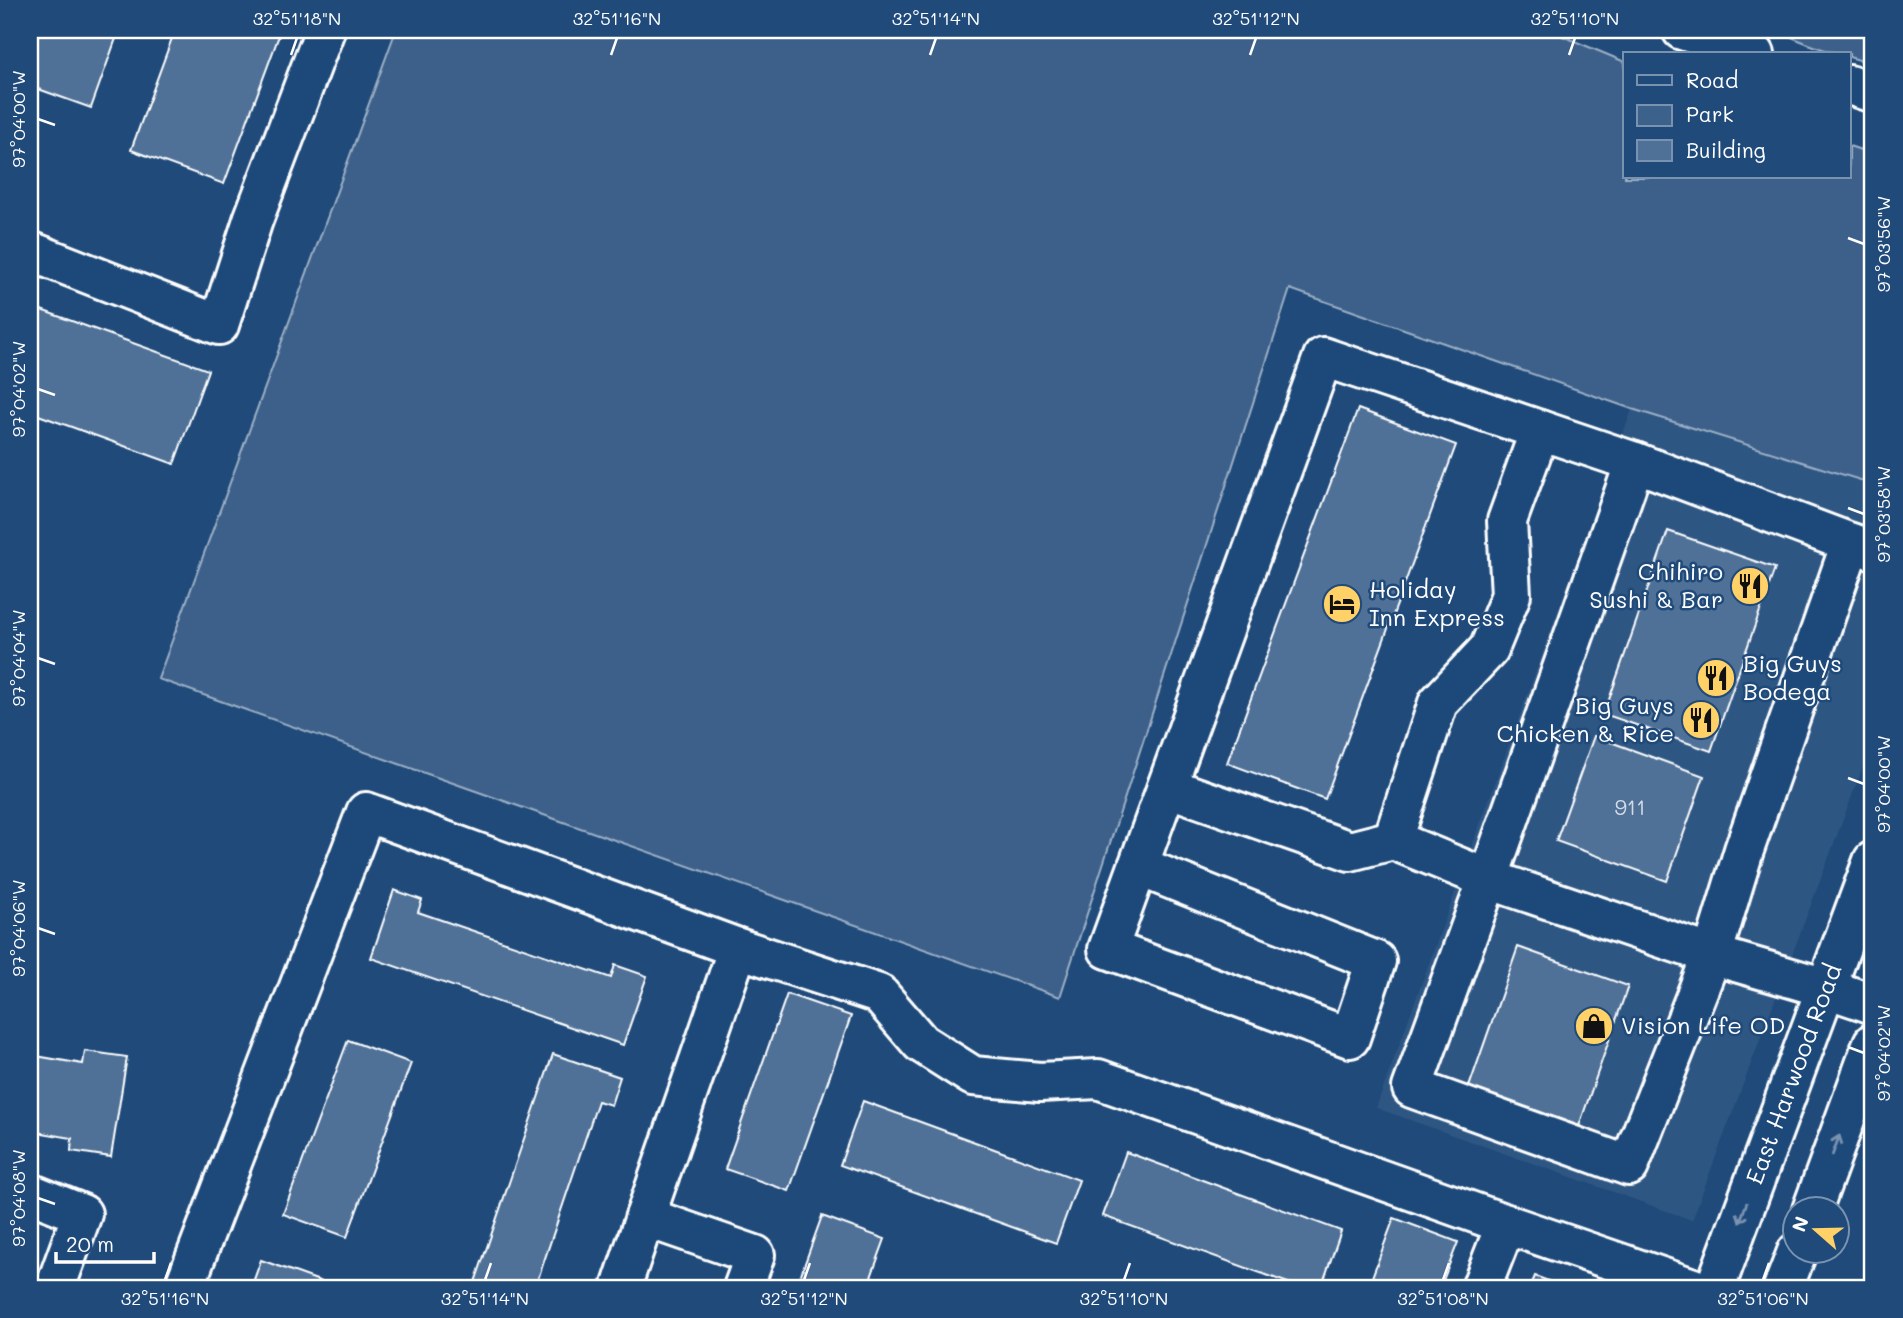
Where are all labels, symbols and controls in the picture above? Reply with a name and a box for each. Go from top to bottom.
text: 32°51'18"N [253,6,341,30]
text: 32°51'16"N [573,6,661,30]
text: 32°51'14"N [892,6,980,30]
text: 32°51'12"N [1212,6,1300,30]
text: 32°51'10"N [1531,6,1619,30]
legend [1623,52,1850,178]
text: Road [1686,66,1738,93]
text: 97°04'00"W [6,70,30,168]
text: Park [1686,100,1734,127]
text: Building [1686,136,1766,163]
text: 97°03'56"W [1871,196,1895,292]
text: 97°04'02"W [6,341,30,437]
text: 97°03'58"W [1871,466,1895,562]
place label: Chihiro Sushi & Bar [1589,555,1723,614]
restaurant icon: Chihiro Sushi & Bar [1729,565,1771,607]
place label: Holiday Inn Express [1369,573,1505,632]
hotel icon: Holiday Inn Express [1321,583,1363,625]
text: 97°04'04"W [6,609,30,707]
place label: Big Guys Bodega [1743,647,1842,706]
restaurant icon: Big Guys Bodega [1695,657,1737,699]
place label: Big Guys Chicken & Rice [1497,689,1674,748]
restaurant icon: Big Guys Chicken & Rice [1680,699,1722,741]
text: 97°04'00"W [1871,735,1895,833]
house number: 911 [1614,793,1646,820]
text: 97°04'06"W [6,879,30,977]
street label: East Harwood Road [1738,959,1848,1188]
shop icon: Vision Life OD [1573,1005,1615,1047]
text: 97°04'02"W [1871,1005,1895,1101]
place label: Vision Life OD [1621,1009,1785,1040]
one-way arrow [1830,1135,1843,1157]
text: 97°04'08"W [6,1149,30,1247]
north arrow [1780,1196,1850,1266]
one-way arrow [1736,1202,1748,1224]
text: N [1785,1213,1814,1235]
scale bar [56,1220,154,1264]
text: 20 m [66,1230,114,1257]
text: 32°51'16"N [121,1286,209,1310]
text: 32°51'14"N [441,1286,529,1310]
text: 32°51'12"N [760,1286,848,1310]
text: 32°51'10"N [1080,1286,1168,1310]
text: 32°51'08"N [1397,1286,1489,1310]
text: 32°51'06"N [1717,1286,1809,1310]

